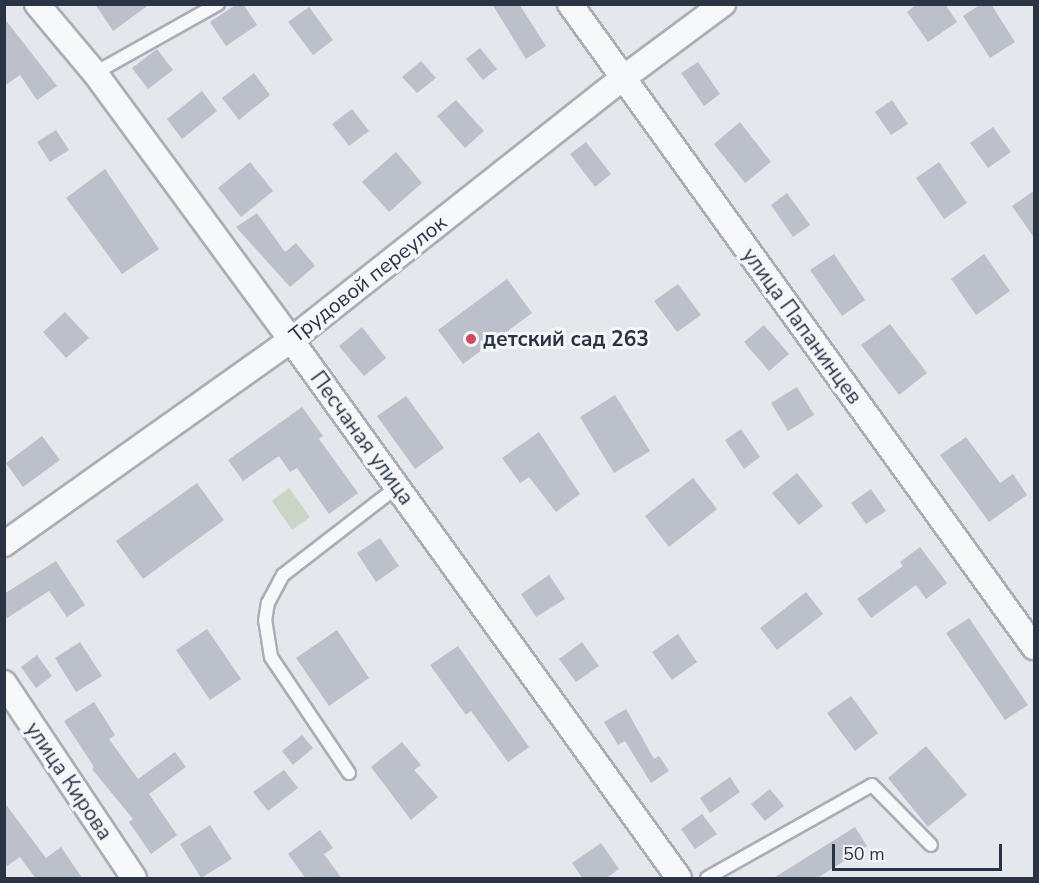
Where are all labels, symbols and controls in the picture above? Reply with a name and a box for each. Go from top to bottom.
street label: Трудовой переулок [285,210,451,348]
street label: улица Папанинцев [737,243,867,409]
place label: детский сад 263 [483,326,649,352]
marker: детский сад 263 [464,332,478,346]
street label: Песчаная улица [305,366,419,510]
street label: улица Кирова [20,717,118,845]
scale bar [835,832,1004,870]
text: 50 m [843,842,885,866]

